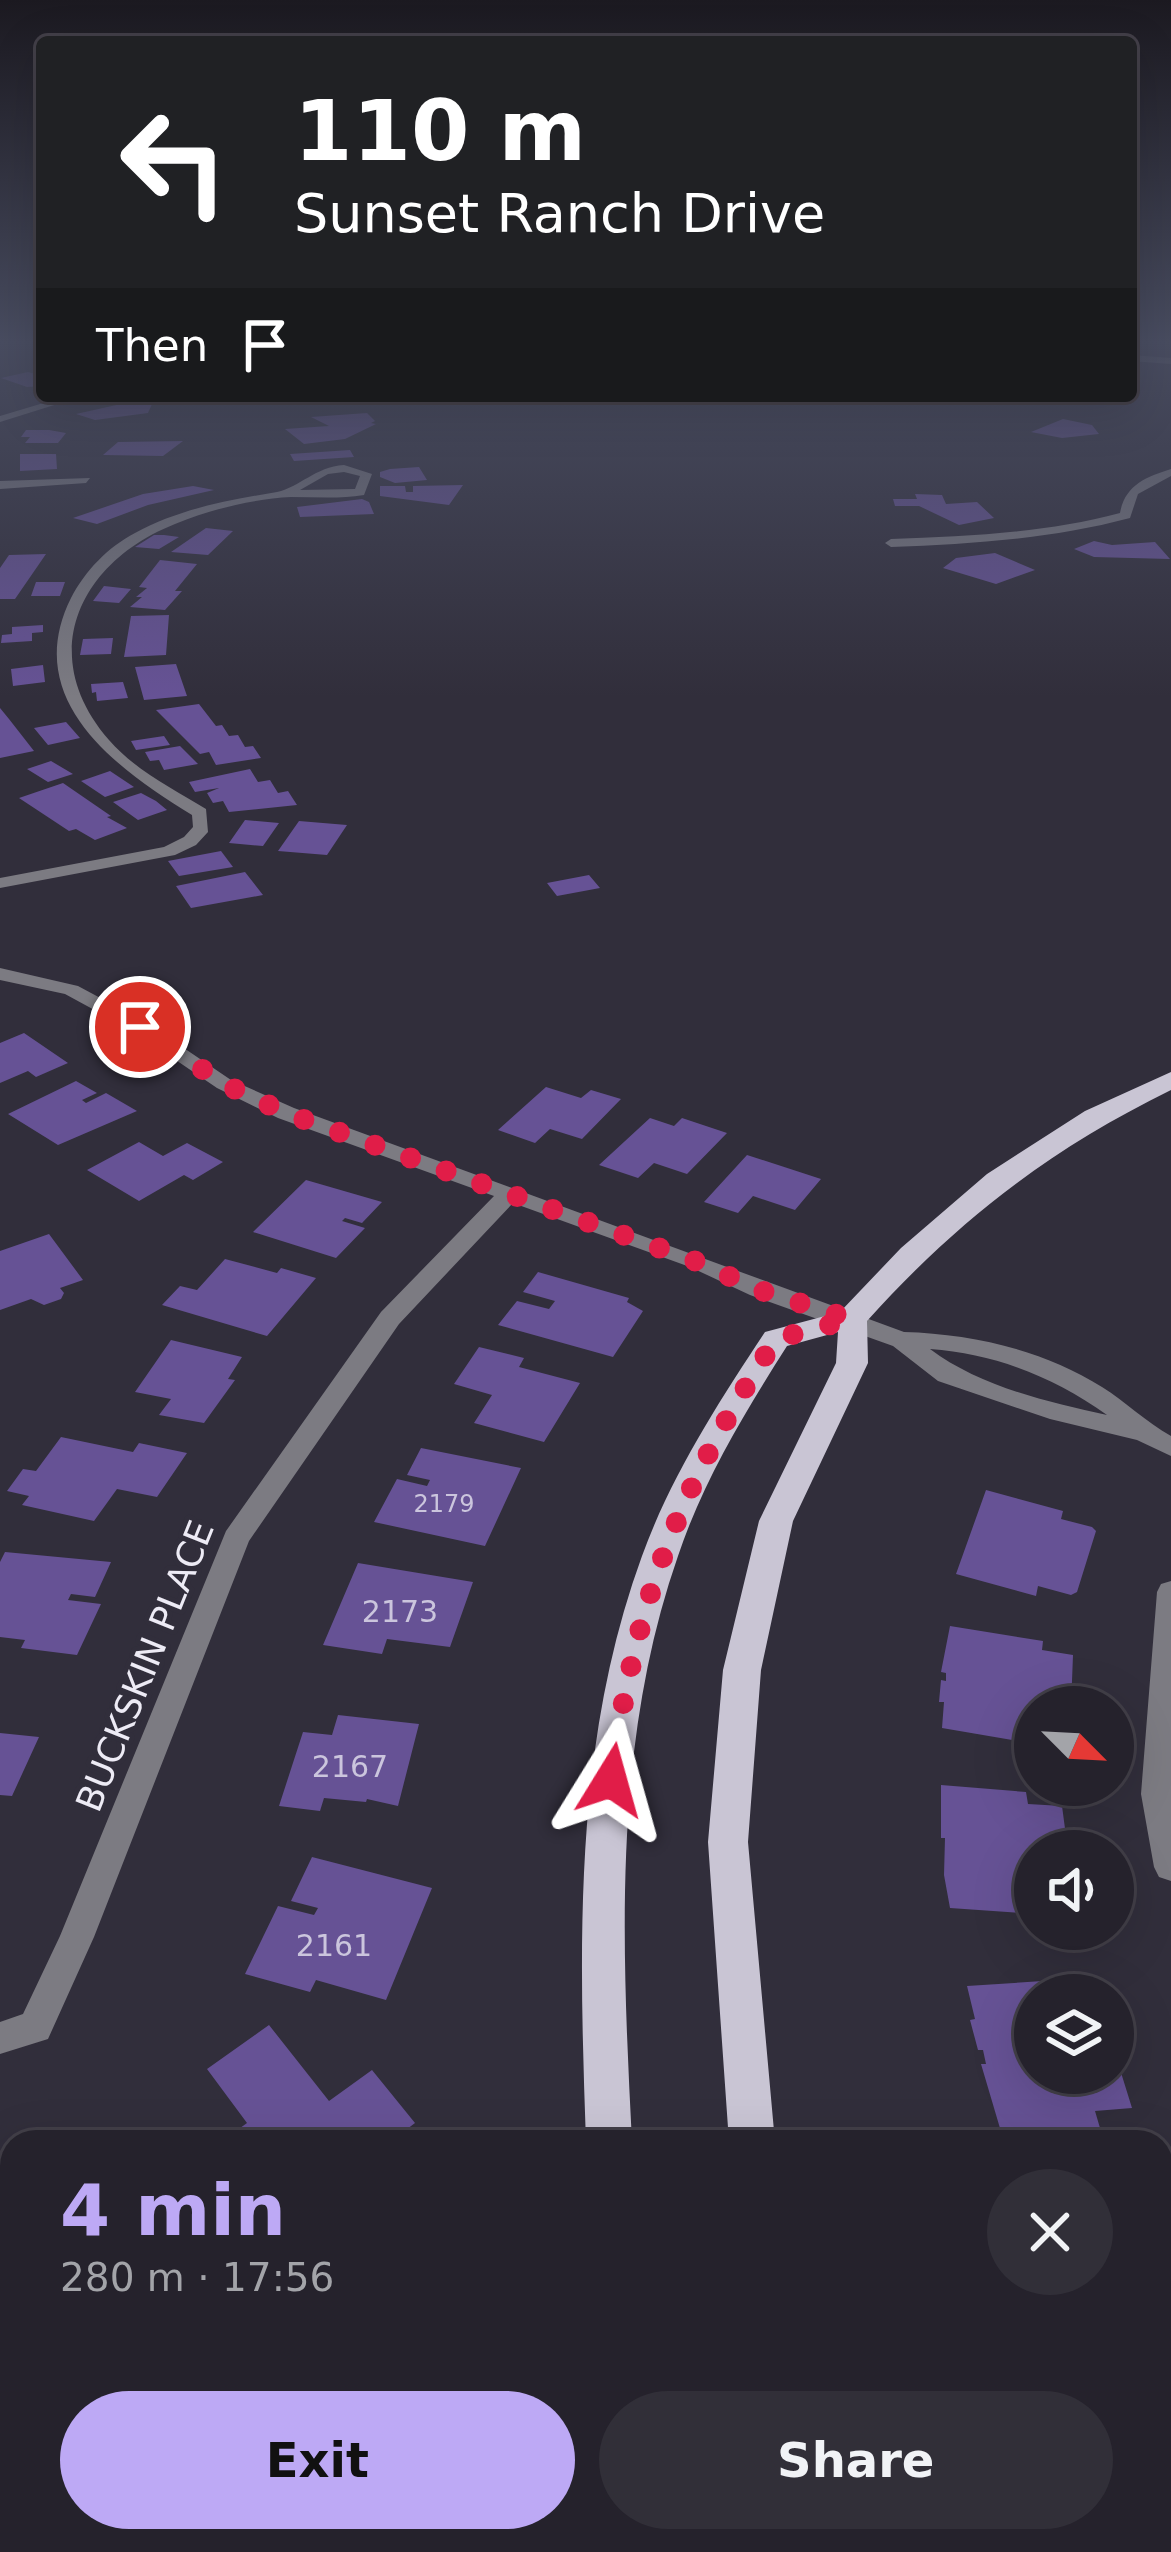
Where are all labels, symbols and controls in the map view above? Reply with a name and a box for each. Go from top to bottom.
text: 110 m [294,82,586,180]
icon: left [96,84,252,240]
text: Sunset Ranch Drive [294,182,825,245]
icon: arrive [232,312,298,378]
text: Then [96,319,208,372]
pin [89,976,191,1078]
icon: arrive [107,994,173,1060]
house number: 2179 [413,1490,475,1518]
street label: BUCKSKIN PLACE [68,1515,222,1817]
house number: 2173 [362,1594,438,1629]
north arrow [1014,1686,1134,1806]
map controls [1014,1686,1134,2094]
position arrow [548,1717,674,1843]
house number: 2167 [312,1749,388,1784]
button: sound [1014,1830,1134,1950]
house number: 2161 [296,1928,372,1963]
button: layers [1014,1974,1134,2094]
text: 4 min [60,2168,286,2252]
button: close [987,2169,1113,2295]
text: 280 m · 17:56 [60,2255,334,2300]
button: Exit [60,2391,575,2529]
button: Share [599,2391,1113,2529]

